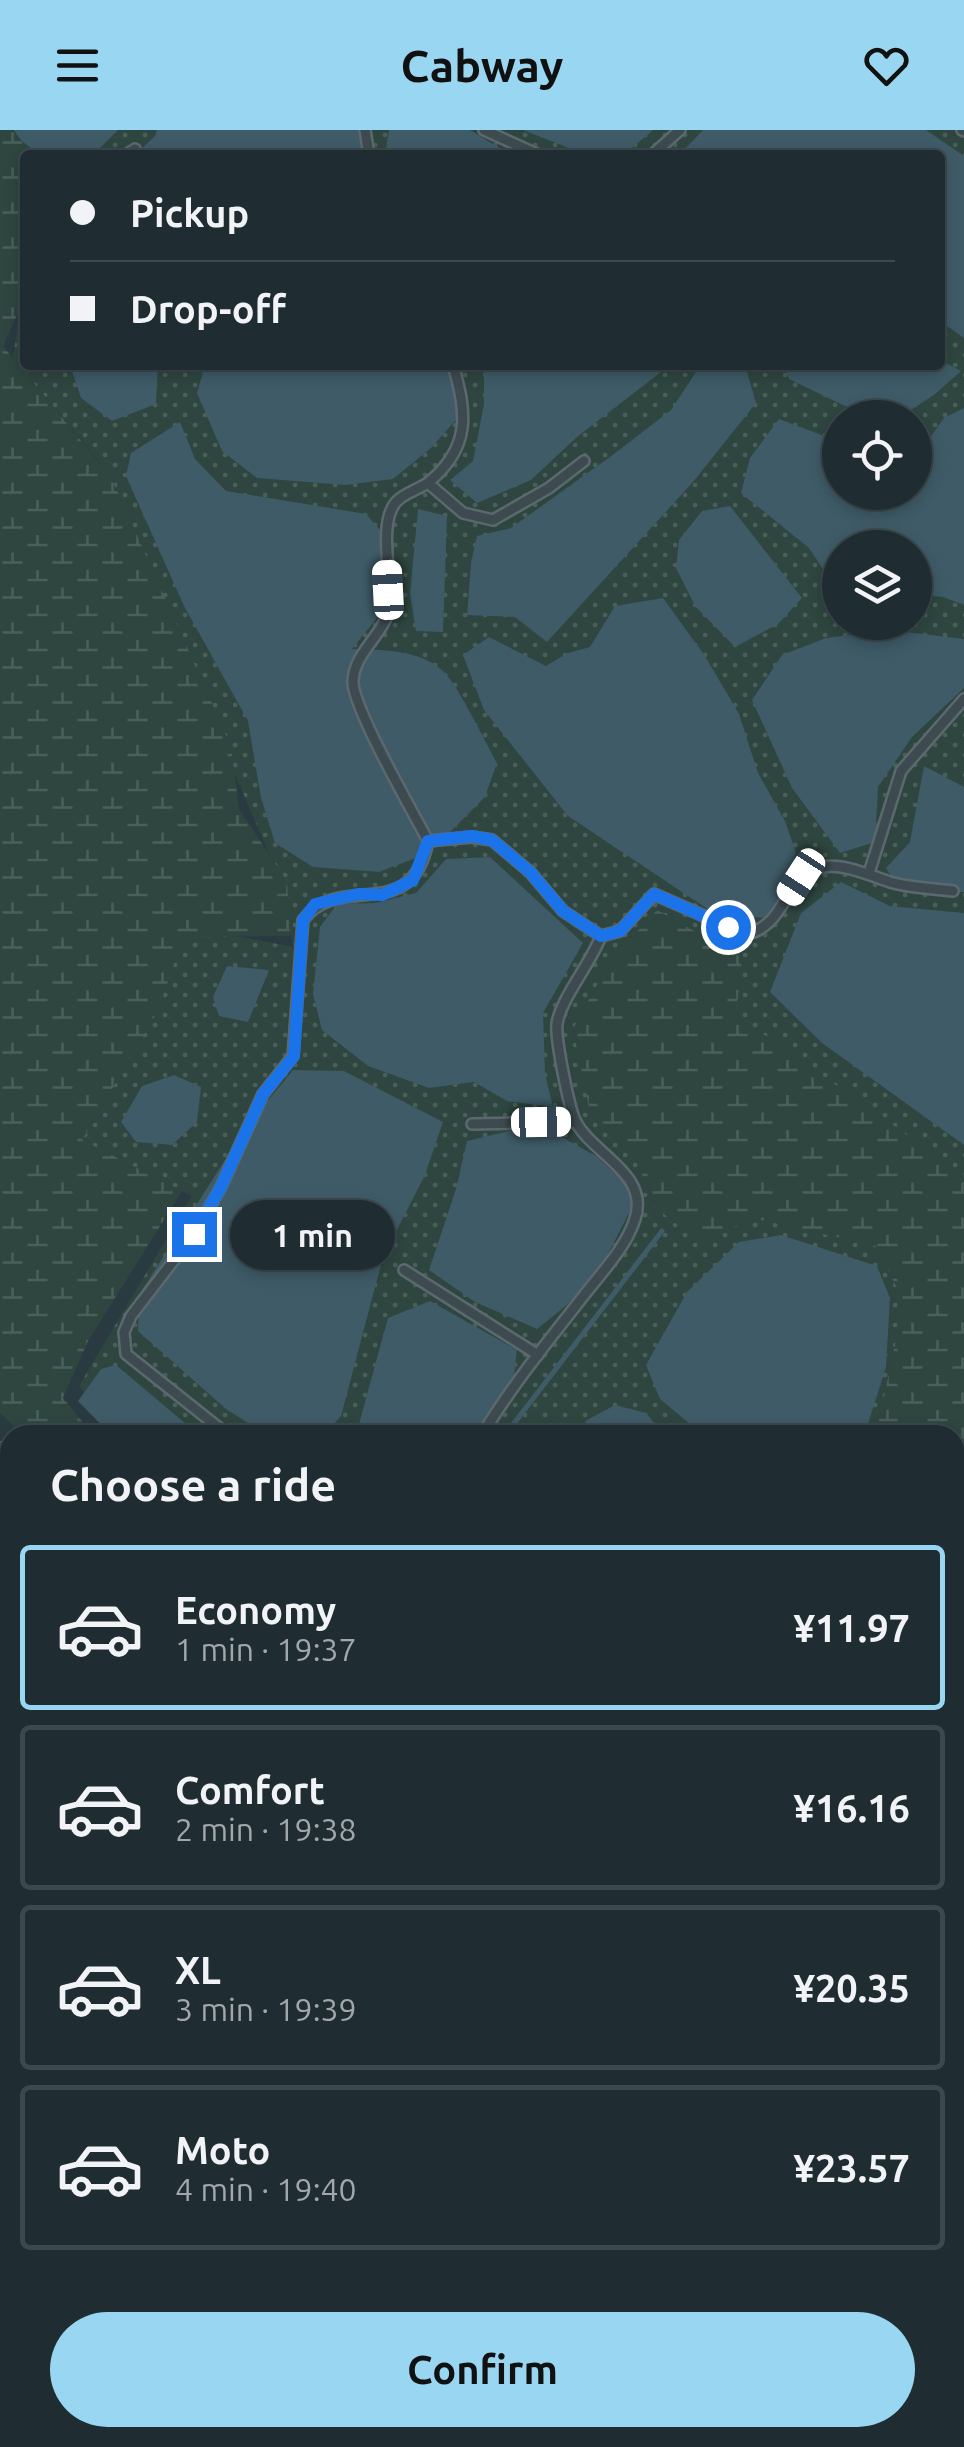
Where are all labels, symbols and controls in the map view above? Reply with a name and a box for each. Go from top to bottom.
icon: menu [50,38,105,93]
icon: heart [859,38,914,93]
text: Cabway [401,40,563,91]
text: Pickup [130,192,249,234]
text: Drop-off [130,288,286,330]
map controls [822,400,932,640]
button: locate [822,400,932,510]
button: layers [822,530,932,640]
car [371,559,405,621]
car [772,844,830,910]
route start [706,905,751,950]
car [511,1106,571,1138]
callout: 1 min [229,1199,394,1269]
route end [172,1212,217,1257]
text: 1 min [272,1217,353,1253]
text: Choose a ride [50,1459,336,1510]
icon: car [55,1583,145,1673]
text: Economy [175,1589,336,1631]
text: ¥11.97 [793,1607,910,1649]
text: 1 min · 19:37 [175,1631,357,1667]
icon: car [55,1763,145,1853]
text: Comfort [175,1769,325,1811]
text: ¥16.16 [793,1787,910,1829]
text: 2 min · 19:38 [175,1811,357,1847]
icon: car [55,1943,145,2033]
text: XL [175,1949,221,1991]
text: ¥20.35 [793,1967,910,2009]
text: 3 min · 19:39 [175,1991,357,2027]
icon: car [55,2123,145,2213]
text: Moto [175,2129,270,2171]
text: ¥23.57 [793,2147,910,2189]
text: 4 min · 19:40 [175,2171,357,2207]
button: Confirm [50,2312,915,2427]

